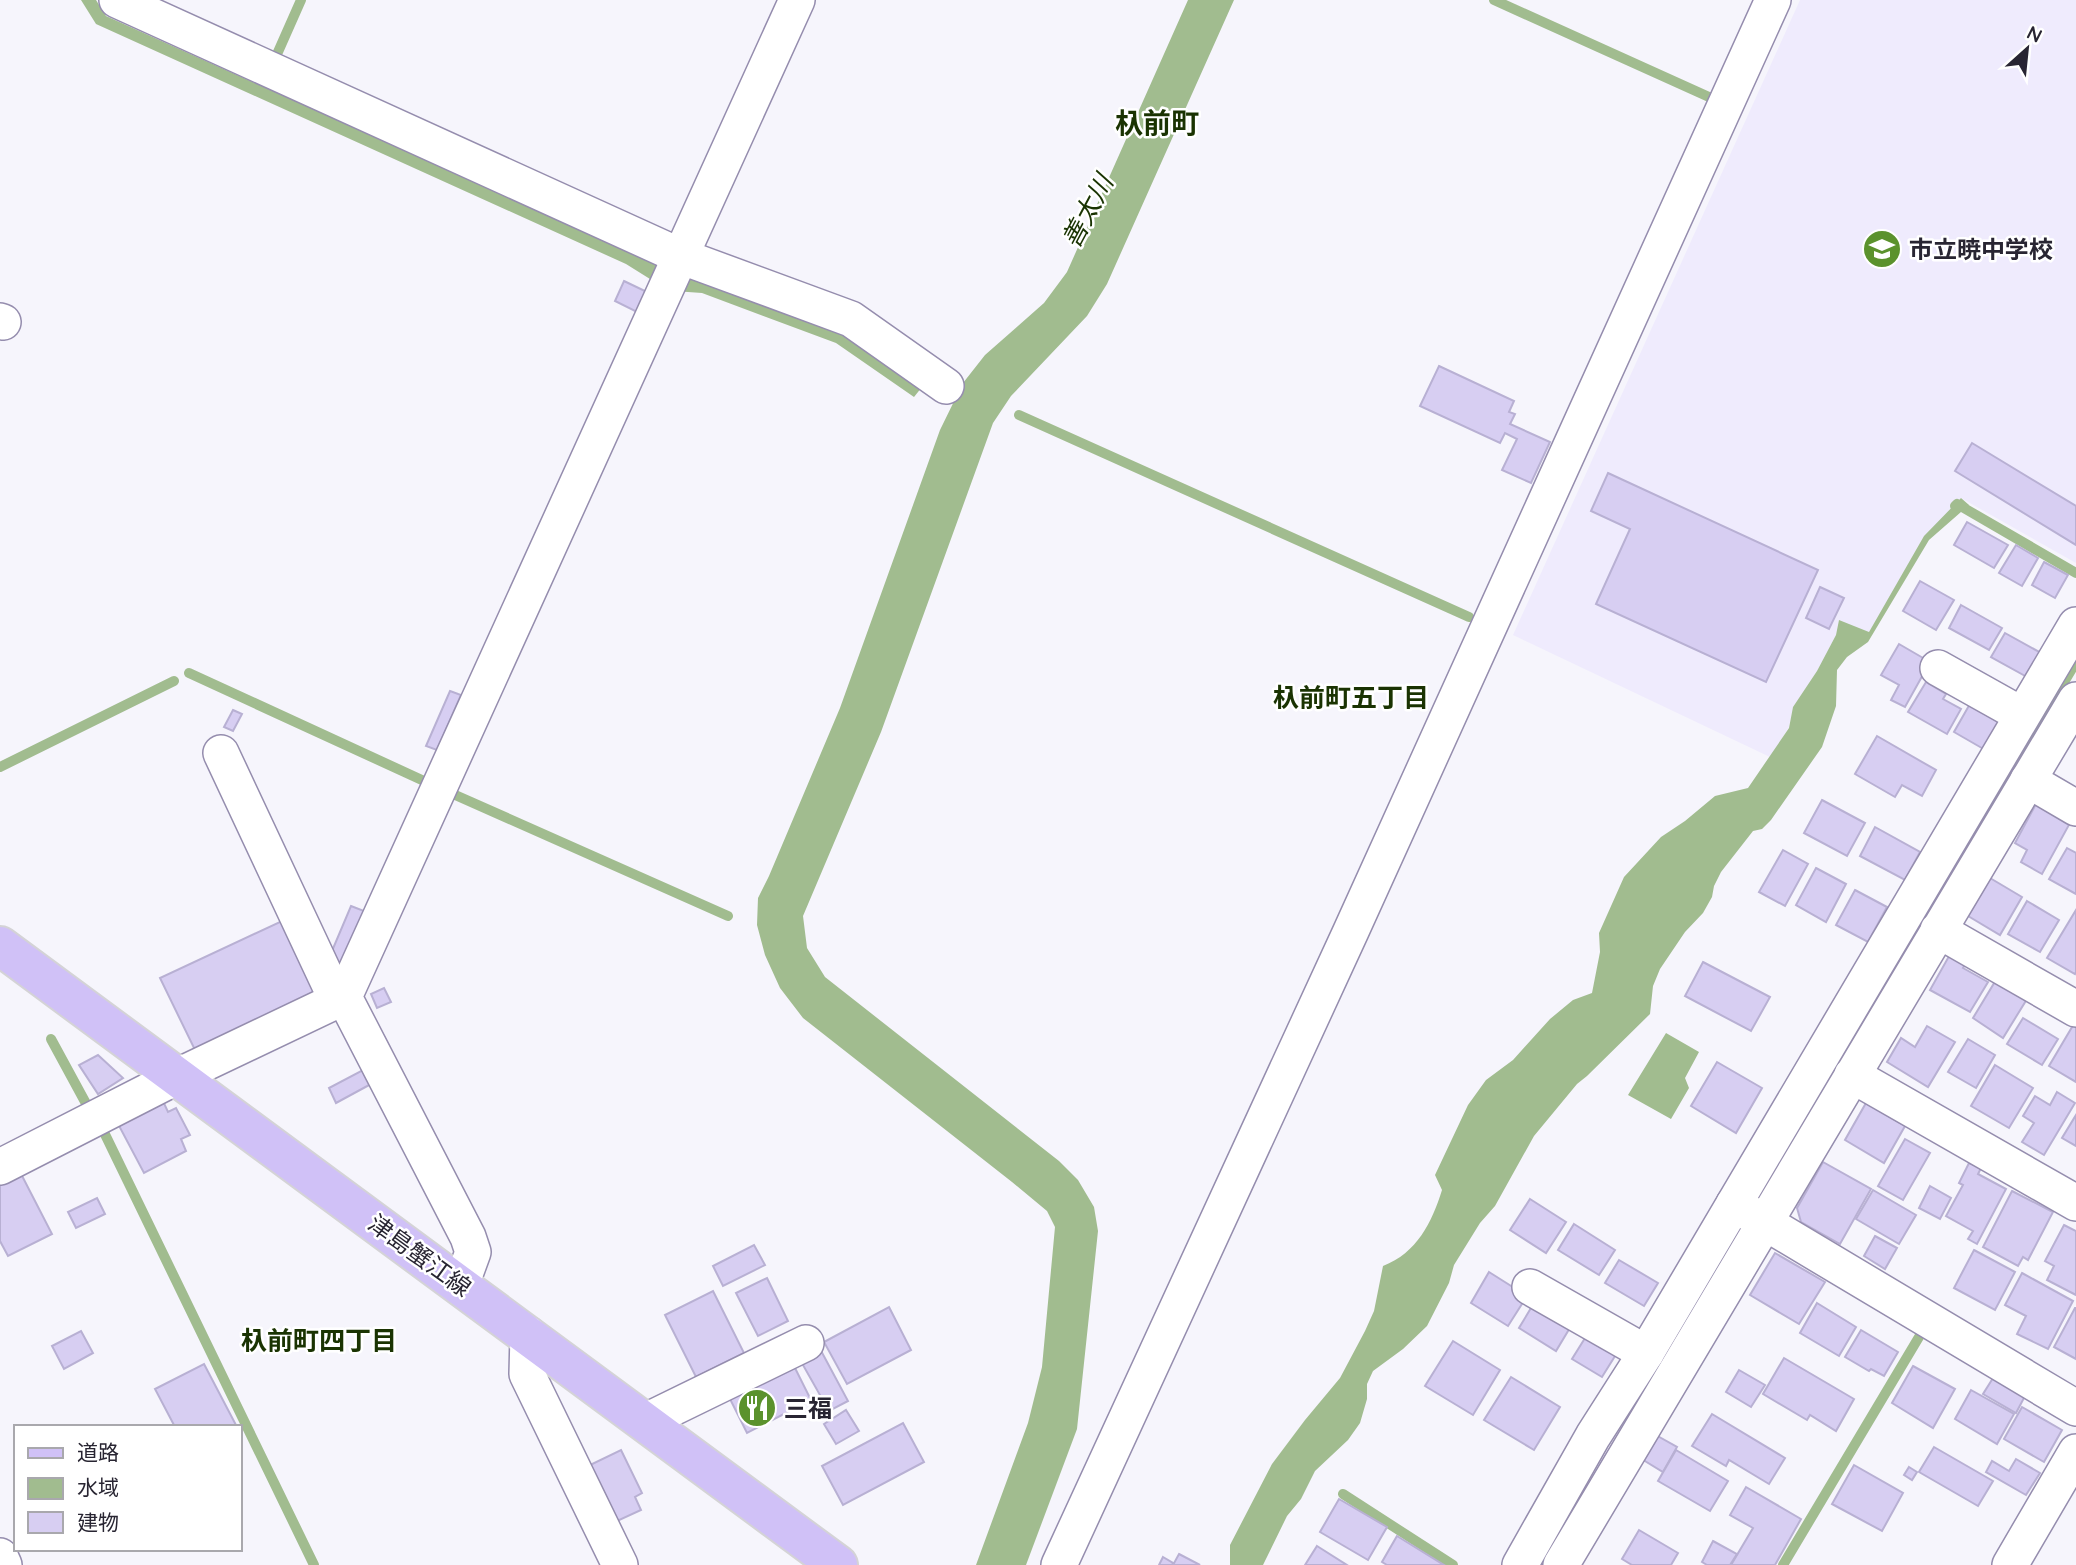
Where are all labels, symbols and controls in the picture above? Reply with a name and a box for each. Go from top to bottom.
north arrow [1992,14,2062,84]
text: N [2023,20,2046,48]
district label: 杁前町 [1115,105,1199,140]
water label: 善太川 [1054,166,1121,253]
school or university icon: 市立暁中学校 [1861,228,1903,270]
place label: 市立暁中学校 [1909,234,2053,264]
district label: 杁前町五丁目 [1273,681,1429,714]
street label: 津島蟹江線 [363,1208,477,1302]
district label: 杁前町四丁目 [241,1324,397,1357]
restaurant icon: 三福 [736,1387,778,1429]
place label: 三福 [784,1393,832,1423]
legend [14,1425,242,1551]
text: 道路 [77,1439,119,1465]
text: 水域 [77,1474,119,1500]
text: 建物 [77,1509,119,1535]

